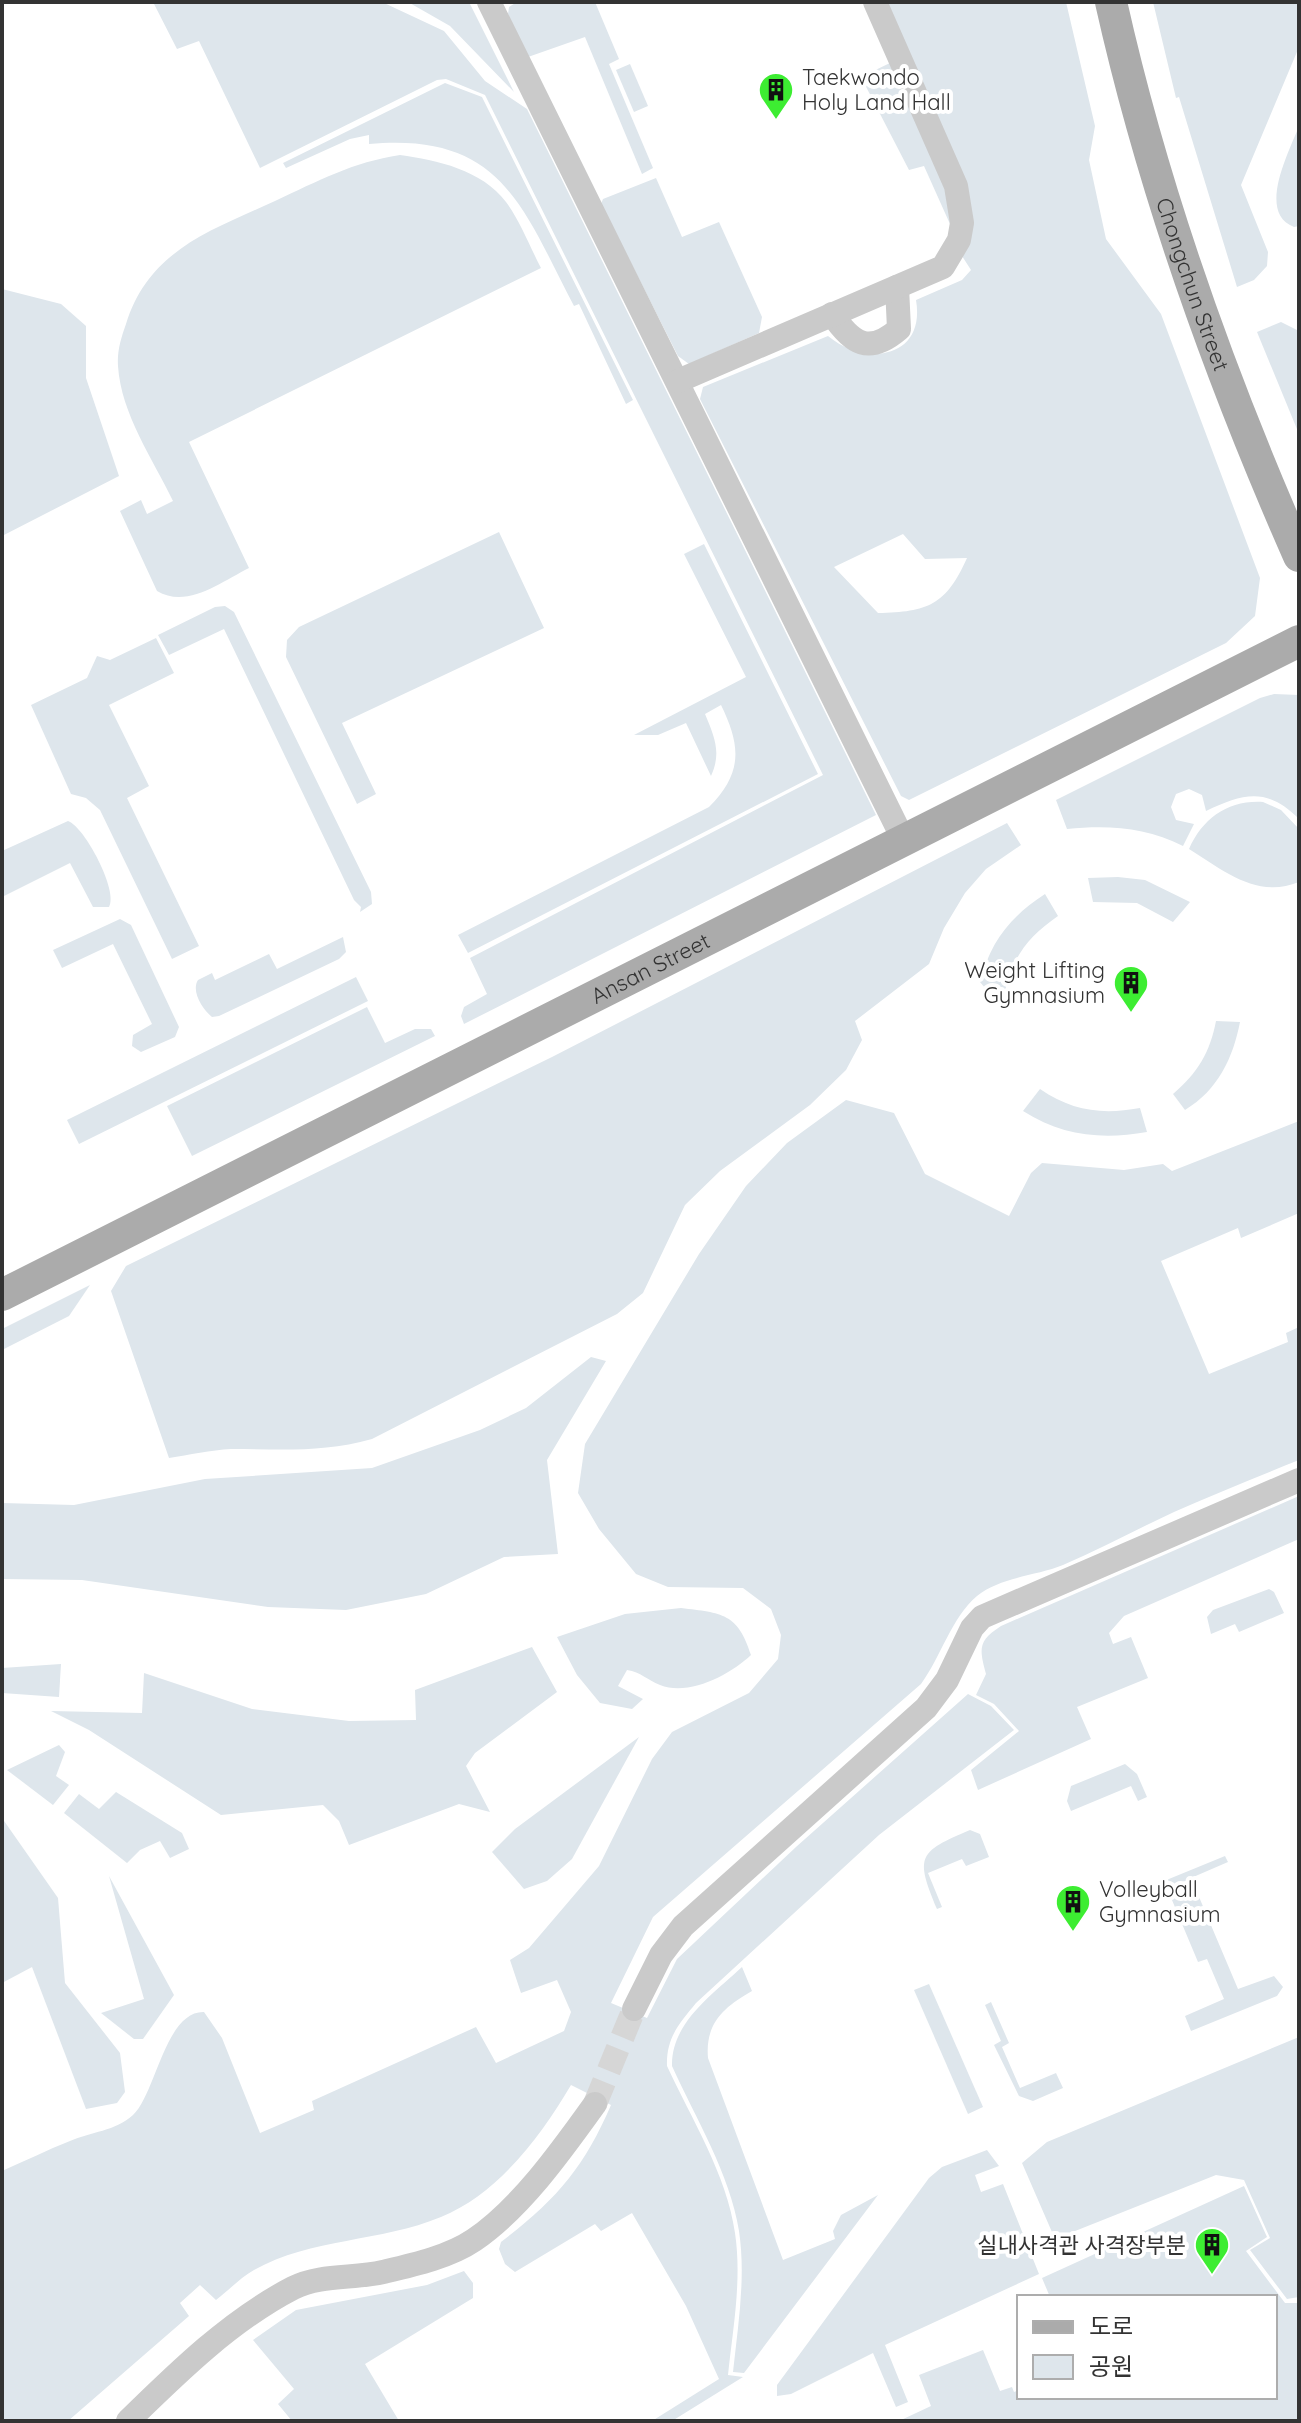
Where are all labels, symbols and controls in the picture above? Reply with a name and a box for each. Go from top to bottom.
place label: Taekwondo Holy Land Hall [802,63,951,116]
building icon: Taekwondo Holy Land Hall [757,71,795,121]
street label: Chongchun Street [1150,194,1236,375]
street label: Ansan Street [586,926,714,1010]
place label: Weight Lifting Gymnasium [964,956,1105,1009]
building icon: Weight Lifting Gymnasium [1112,964,1150,1014]
place label: Volleyball Gymnasium [1099,1875,1221,1928]
building icon: Volleyball Gymnasium [1054,1883,1092,1933]
building icon: 실내사격관 사격장부분 [1193,2226,1231,2276]
place label: 실내사격관 사격장부분 [978,2231,1186,2259]
legend [1017,2295,1277,2399]
text: 도로 [1089,2311,1133,2341]
text: 공원 [1089,2351,1133,2381]

